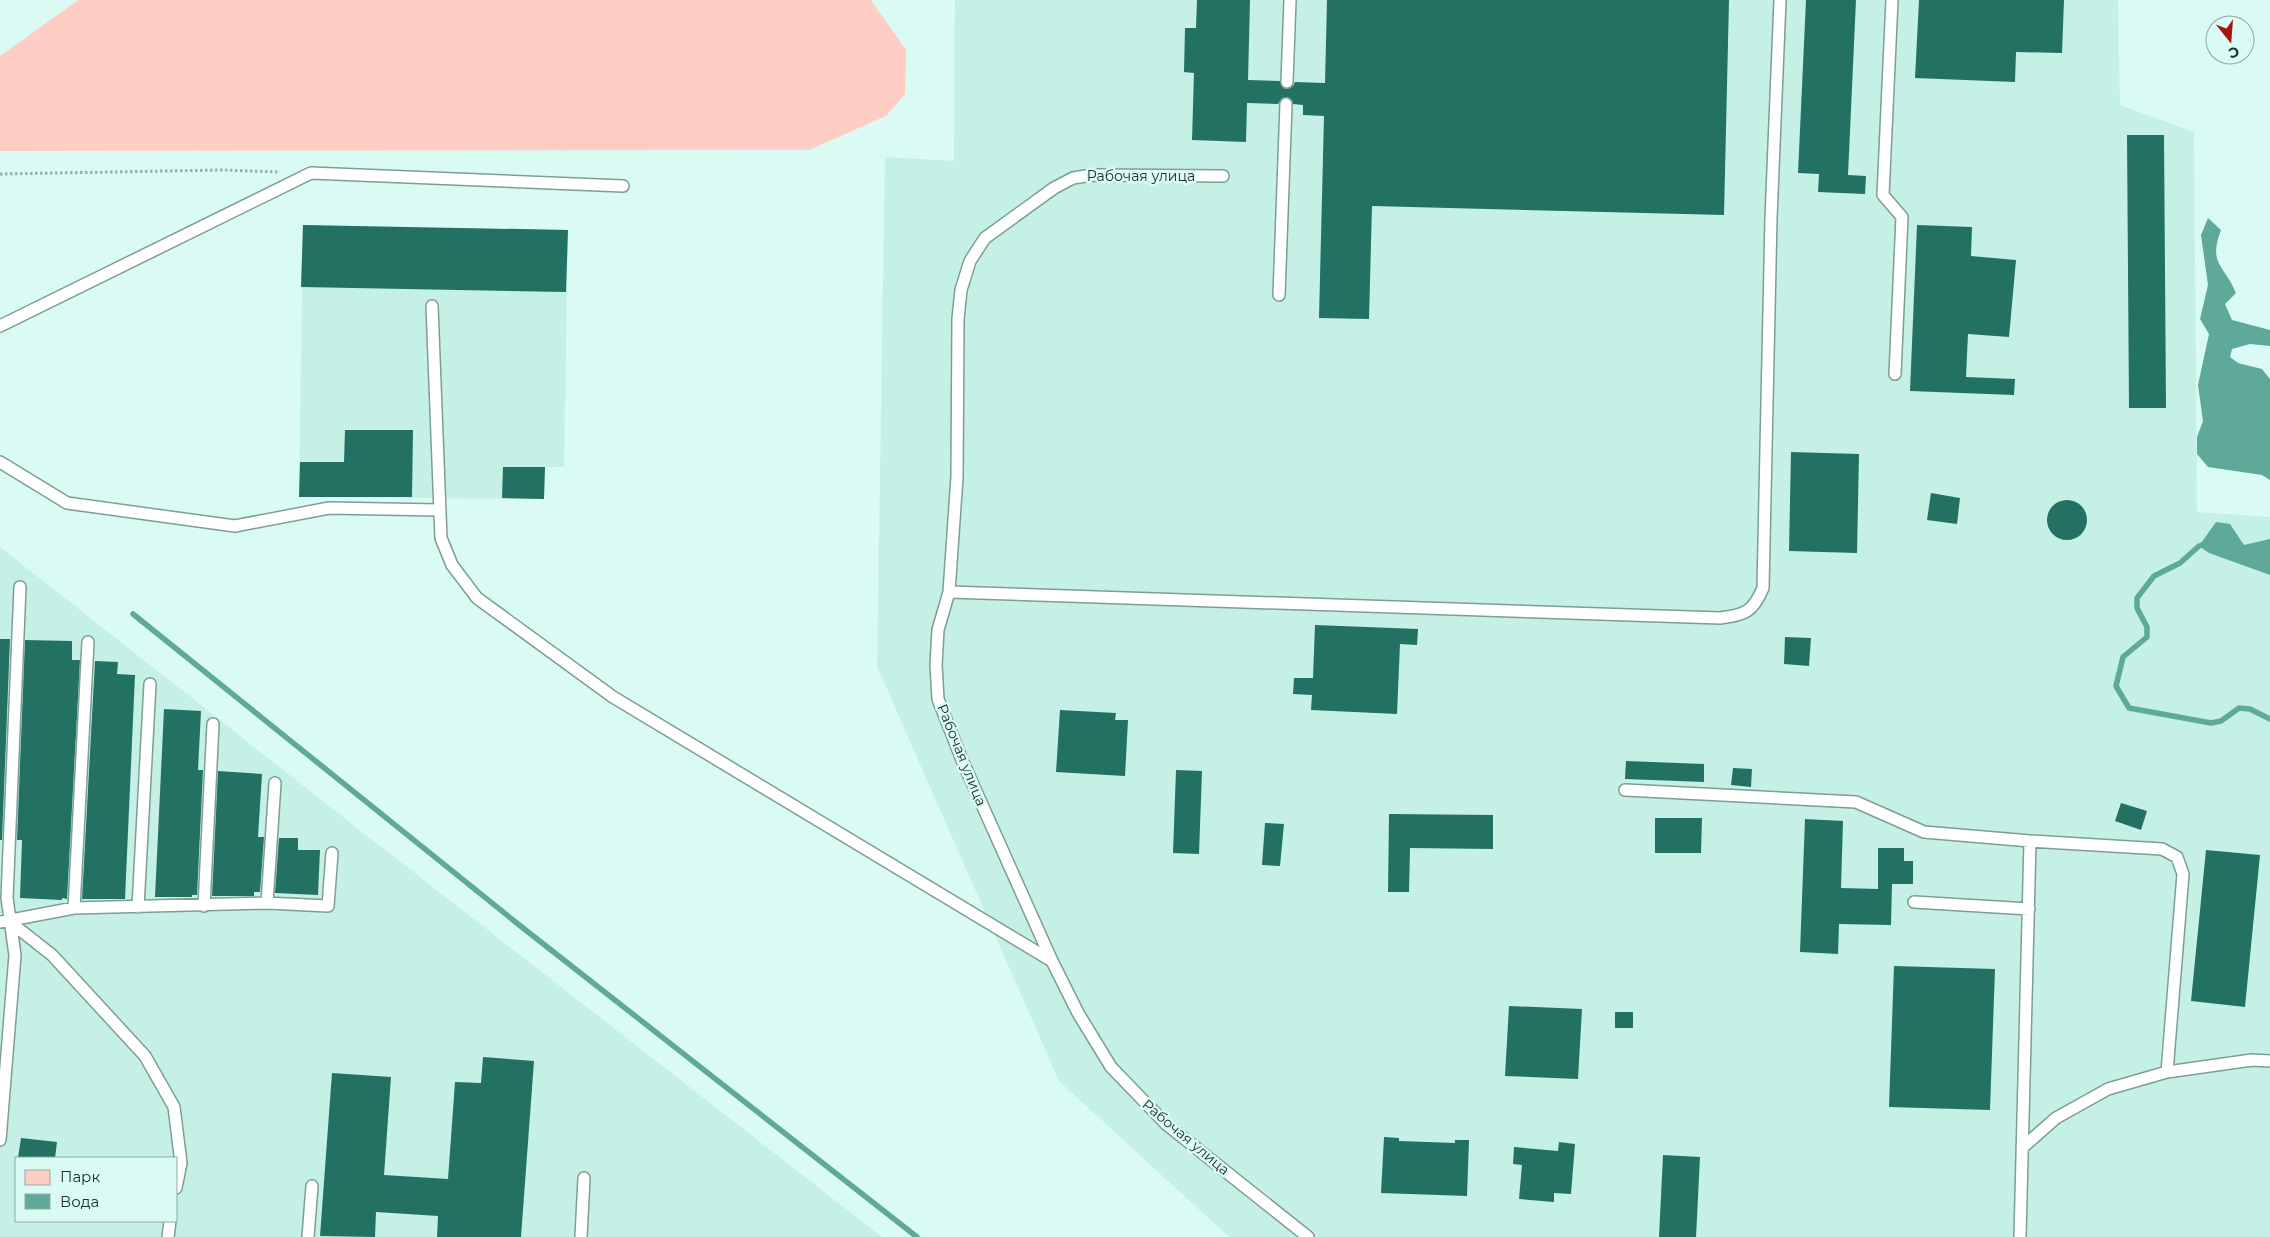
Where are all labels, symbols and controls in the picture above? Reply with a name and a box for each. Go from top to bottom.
north arrow [2205,15,2255,65]
text: С [2226,42,2241,63]
street label: Рабочая улица [1087,167,1195,185]
street label: Рабочая улица [933,701,991,809]
street label: Рабочая улица [1139,1095,1233,1179]
legend [15,1157,178,1222]
text: Парк [60,1167,100,1186]
text: Вода [60,1192,99,1211]

